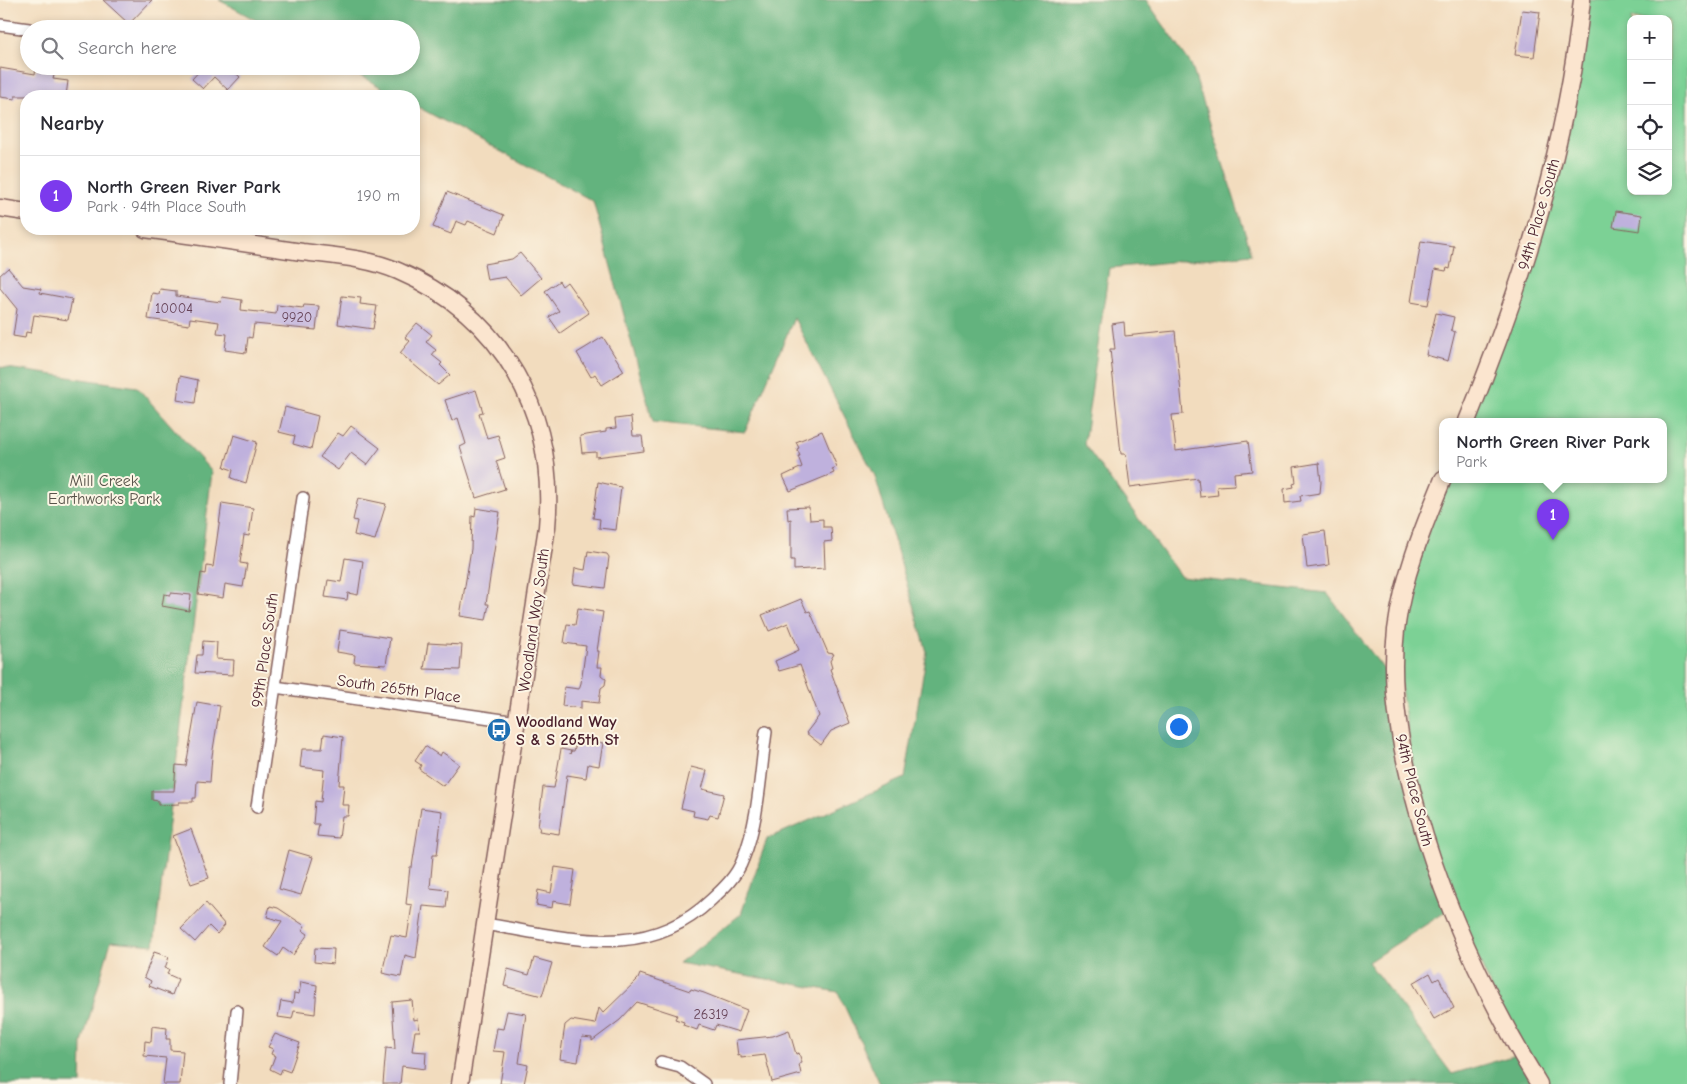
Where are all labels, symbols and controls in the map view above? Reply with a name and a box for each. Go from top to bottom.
map controls [1627,15,1672,195]
button: + [1627,15,1672,60]
search box [20,20,420,75]
icon: search [38,34,66,62]
text: Search here [78,37,177,59]
button: − [1627,60,1672,105]
button: locate [1627,105,1672,150]
text: Nearby [40,111,104,135]
button: layers [1627,150,1672,195]
street label: 94th Place South [1514,156,1563,272]
text: North Green River Park [87,176,280,198]
text: 1 [53,187,59,205]
text: 190 m [357,187,400,205]
text: Park · 94th Place South [87,198,246,216]
house number: 10004 [155,300,193,317]
house number: 9920 [282,309,312,326]
popup [1439,418,1667,483]
text: North Green River Park [1456,431,1650,453]
text: Park [1456,453,1487,471]
park label: Mill Creek Earthworks Park [48,472,160,508]
pin: 1 [1537,499,1569,540]
street label: Woodland Way South [515,547,553,693]
street label: 99th Place South [248,591,282,709]
street label: South 265th Place [336,671,462,707]
place label: Woodland Way S & S 265th St [516,713,620,749]
your location [1166,714,1192,740]
bus stop icon: Woodland Way S & S 265th St [486,717,512,743]
street label: 94th Place South [1391,732,1437,848]
house number: 26319 [694,1006,728,1023]

